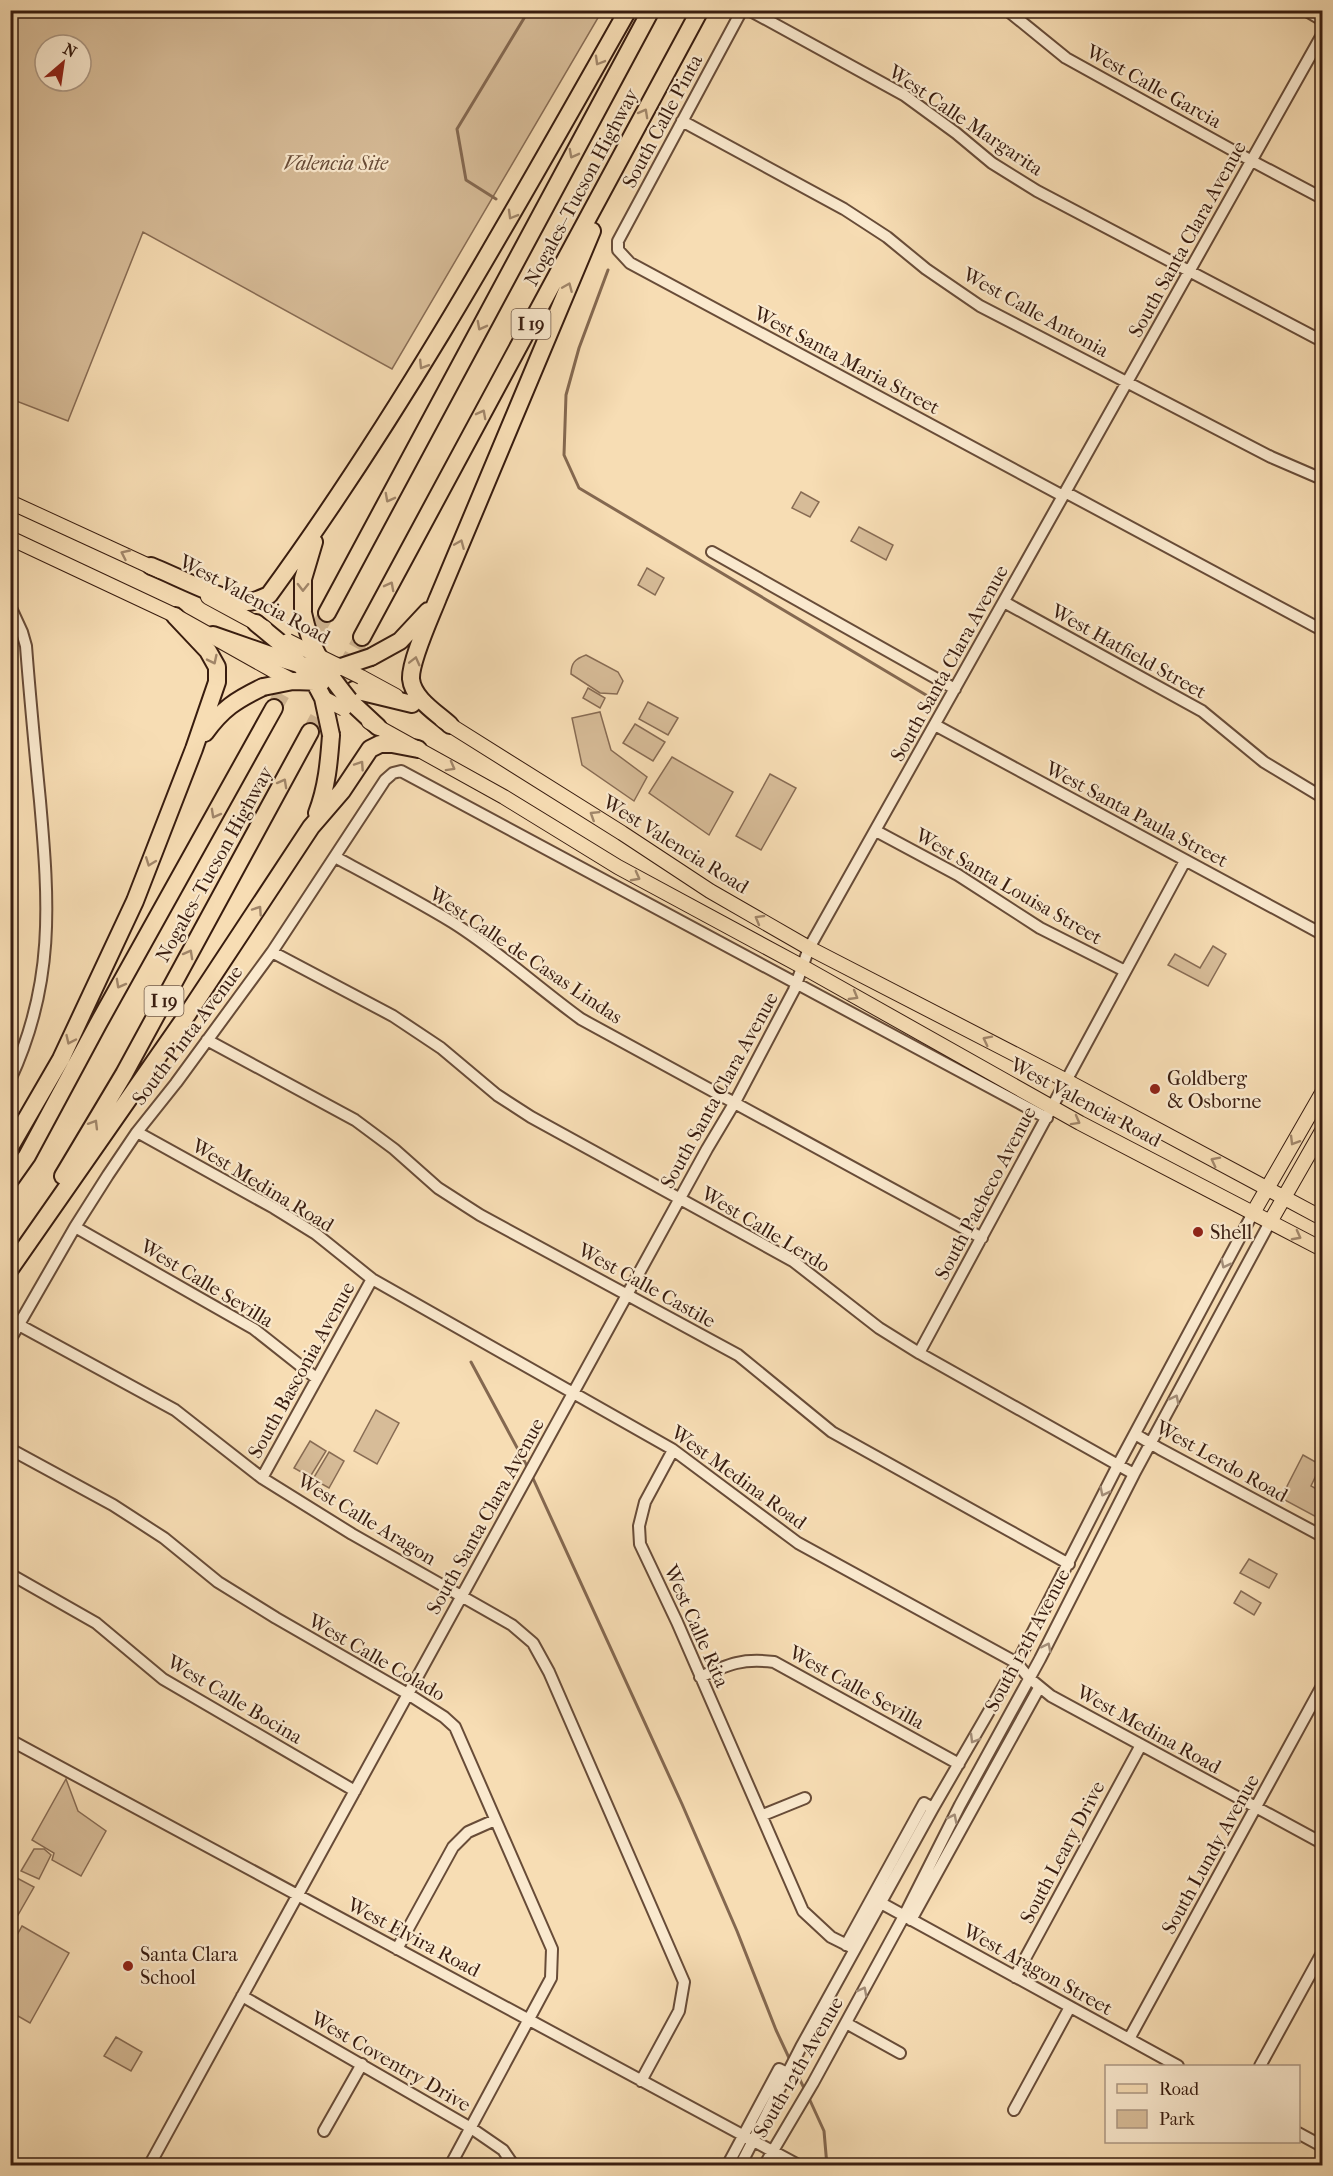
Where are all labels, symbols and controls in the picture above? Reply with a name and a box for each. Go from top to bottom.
north arrow [33,33,93,93]
text: N [60,39,81,62]
street label: West Calle Garcia [1081,39,1226,133]
street label: South Calle Pinta [618,50,708,192]
one-way arrow [595,55,607,65]
street label: West Calle Margarita [883,60,1048,181]
street label: Nogales–Tucson Highway [520,84,644,290]
one-way arrow [637,109,648,119]
street label: South Santa Clara Avenue [1124,137,1251,341]
one-way arrow [569,148,580,159]
park label: Valencia Site [284,152,389,175]
one-way arrow [507,209,519,219]
street label: West Calle Antonia [958,262,1113,362]
one-way arrow [561,282,573,293]
street label: West Santa Maria Street [749,301,944,419]
road number: I 19 [512,309,550,339]
one-way arrow [477,320,488,330]
one-way arrow [420,358,431,369]
one-way arrow [475,410,486,420]
one-way arrow [385,492,396,502]
one-way arrow [453,540,465,551]
one-way arrow [121,549,132,561]
street label: West Valencia Road [174,549,335,649]
street label: South Santa Clara Avenue [886,561,1013,765]
one-way arrow [297,582,309,591]
one-way arrow [383,582,394,592]
street label: West Hatfield Street [1046,599,1210,704]
one-way arrow [205,654,217,665]
one-way arrow [408,656,421,666]
street label: West Santa Paula Street [1041,756,1232,872]
one-way arrow [353,760,364,771]
one-way arrow [444,760,455,771]
street label: Nogales–Tucson Highway [151,761,278,966]
one-way arrow [275,779,287,789]
street label: West Valencia Road [598,790,754,899]
one-way arrow [211,808,222,818]
one-way arrow [590,811,600,823]
street label: West Santa Louisa Street [910,823,1106,949]
one-way arrow [145,856,157,867]
one-way arrow [630,870,641,881]
street label: West Calle de Casas Lindas [424,882,627,1029]
one-way arrow [251,905,262,916]
one-way arrow [755,915,765,926]
one-way arrow [182,950,193,960]
street label: South Pinta Avenue [127,961,247,1110]
one-way arrow [116,978,127,988]
road number: I 19 [144,986,184,1016]
street label: South Santa Clara Avenue [656,988,783,1192]
one-way arrow [848,989,858,1000]
one-way arrow [65,1033,77,1044]
one-way arrow [982,1036,993,1047]
street label: West Valencia Road [1005,1052,1166,1152]
place label: Goldberg & Osborne [1167,1067,1261,1113]
marker: Goldberg & Osborne [1148,1082,1162,1096]
street label: South Pacheco Avenue [930,1103,1041,1284]
one-way arrow [1070,1113,1081,1125]
one-way arrow [87,1120,98,1130]
street label: West Medina Road [187,1133,339,1237]
one-way arrow [1290,1135,1302,1145]
one-way arrow [1210,1157,1221,1168]
street label: West Calle Lerdo [696,1181,834,1277]
place label: Shell [1210,1221,1253,1244]
marker: Shell [1191,1225,1205,1239]
one-way arrow [1290,1228,1301,1240]
street label: West Calle Sevilla [135,1234,278,1333]
street label: West Calle Castile [573,1238,719,1333]
one-way arrow [1221,1258,1232,1269]
street label: South Basconia Avenue [243,1278,360,1463]
one-way arrow [1168,1394,1179,1405]
street label: South Santa Clara Avenue [422,1414,549,1618]
street label: West Lerdo Road [1151,1415,1293,1508]
street label: West Medina Road [666,1420,812,1535]
street label: West Calle Aragon [292,1468,441,1570]
one-way arrow [1100,1486,1111,1496]
street label: West Calle Rita [659,1561,734,1692]
street label: South 12th Avenue [980,1565,1075,1716]
street label: West Calle Colado [303,1608,449,1706]
street label: West Calle Sevilla [784,1640,929,1734]
one-way arrow [1040,1642,1051,1653]
street label: West Calle Bocina [162,1650,307,1749]
street label: West Medina Road [1072,1680,1226,1779]
one-way arrow [969,1733,981,1743]
street label: South Lundy Avenue [1157,1770,1264,1938]
street label: South Leary Drive [1015,1777,1110,1927]
one-way arrow [946,1813,958,1824]
street label: West Elvira Road [343,1892,485,1983]
street label: West Aragon Street [958,1918,1116,2020]
place label: Santa Clara School [140,1943,238,1989]
marker: Santa Clara School [121,1959,135,1973]
one-way arrow [856,1986,867,1997]
street label: South 12th Avenue [749,1993,848,2142]
street label: West Coventry Drive [306,2006,475,2117]
legend [1105,2065,1300,2143]
text: Road [1159,2079,1199,2100]
text: Park [1159,2109,1196,2130]

